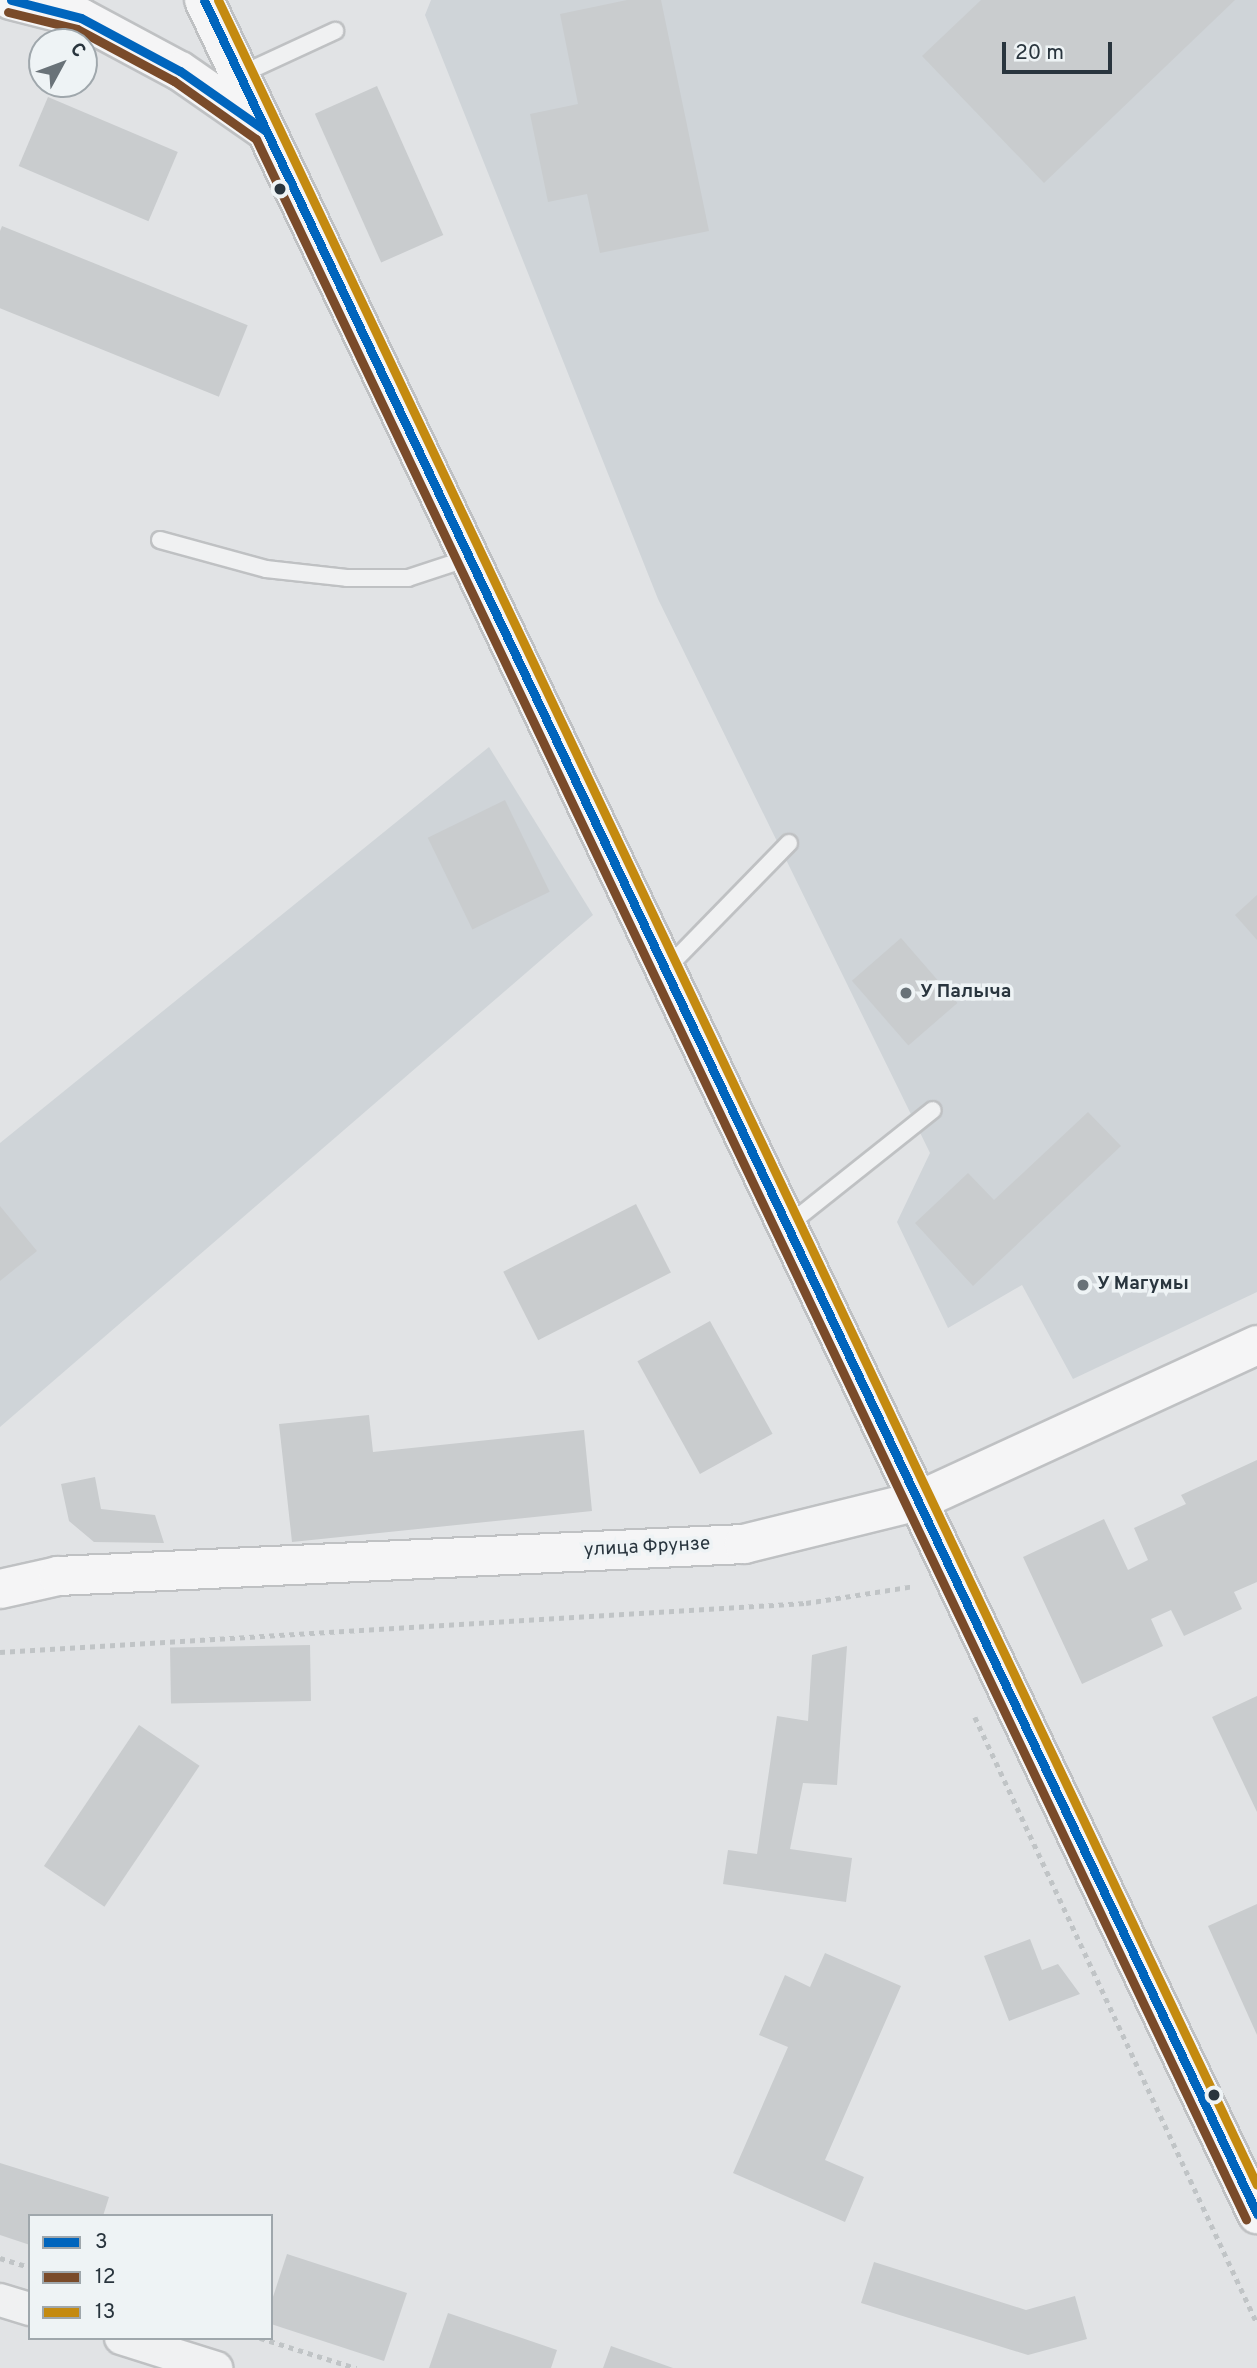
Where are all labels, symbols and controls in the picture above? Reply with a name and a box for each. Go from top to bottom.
north arrow [28,28,98,98]
scale bar [1005,28,1115,72]
text: С [64,38,90,63]
text: 20 m [1015,40,1064,67]
unlabelled marker [273,182,287,196]
place label: У Палыча [920,982,1012,1004]
marker: У Палыча [898,985,914,1001]
place label: У Магумы [1097,1274,1190,1296]
marker: У Магумы [1075,1277,1091,1293]
street label: улица Фрунзе [583,1533,711,1563]
unlabelled marker [1207,2088,1221,2102]
legend [28,2214,273,2340]
text: 3 [95,2229,108,2256]
text: 12 [95,2264,116,2291]
text: 13 [95,2299,115,2326]

